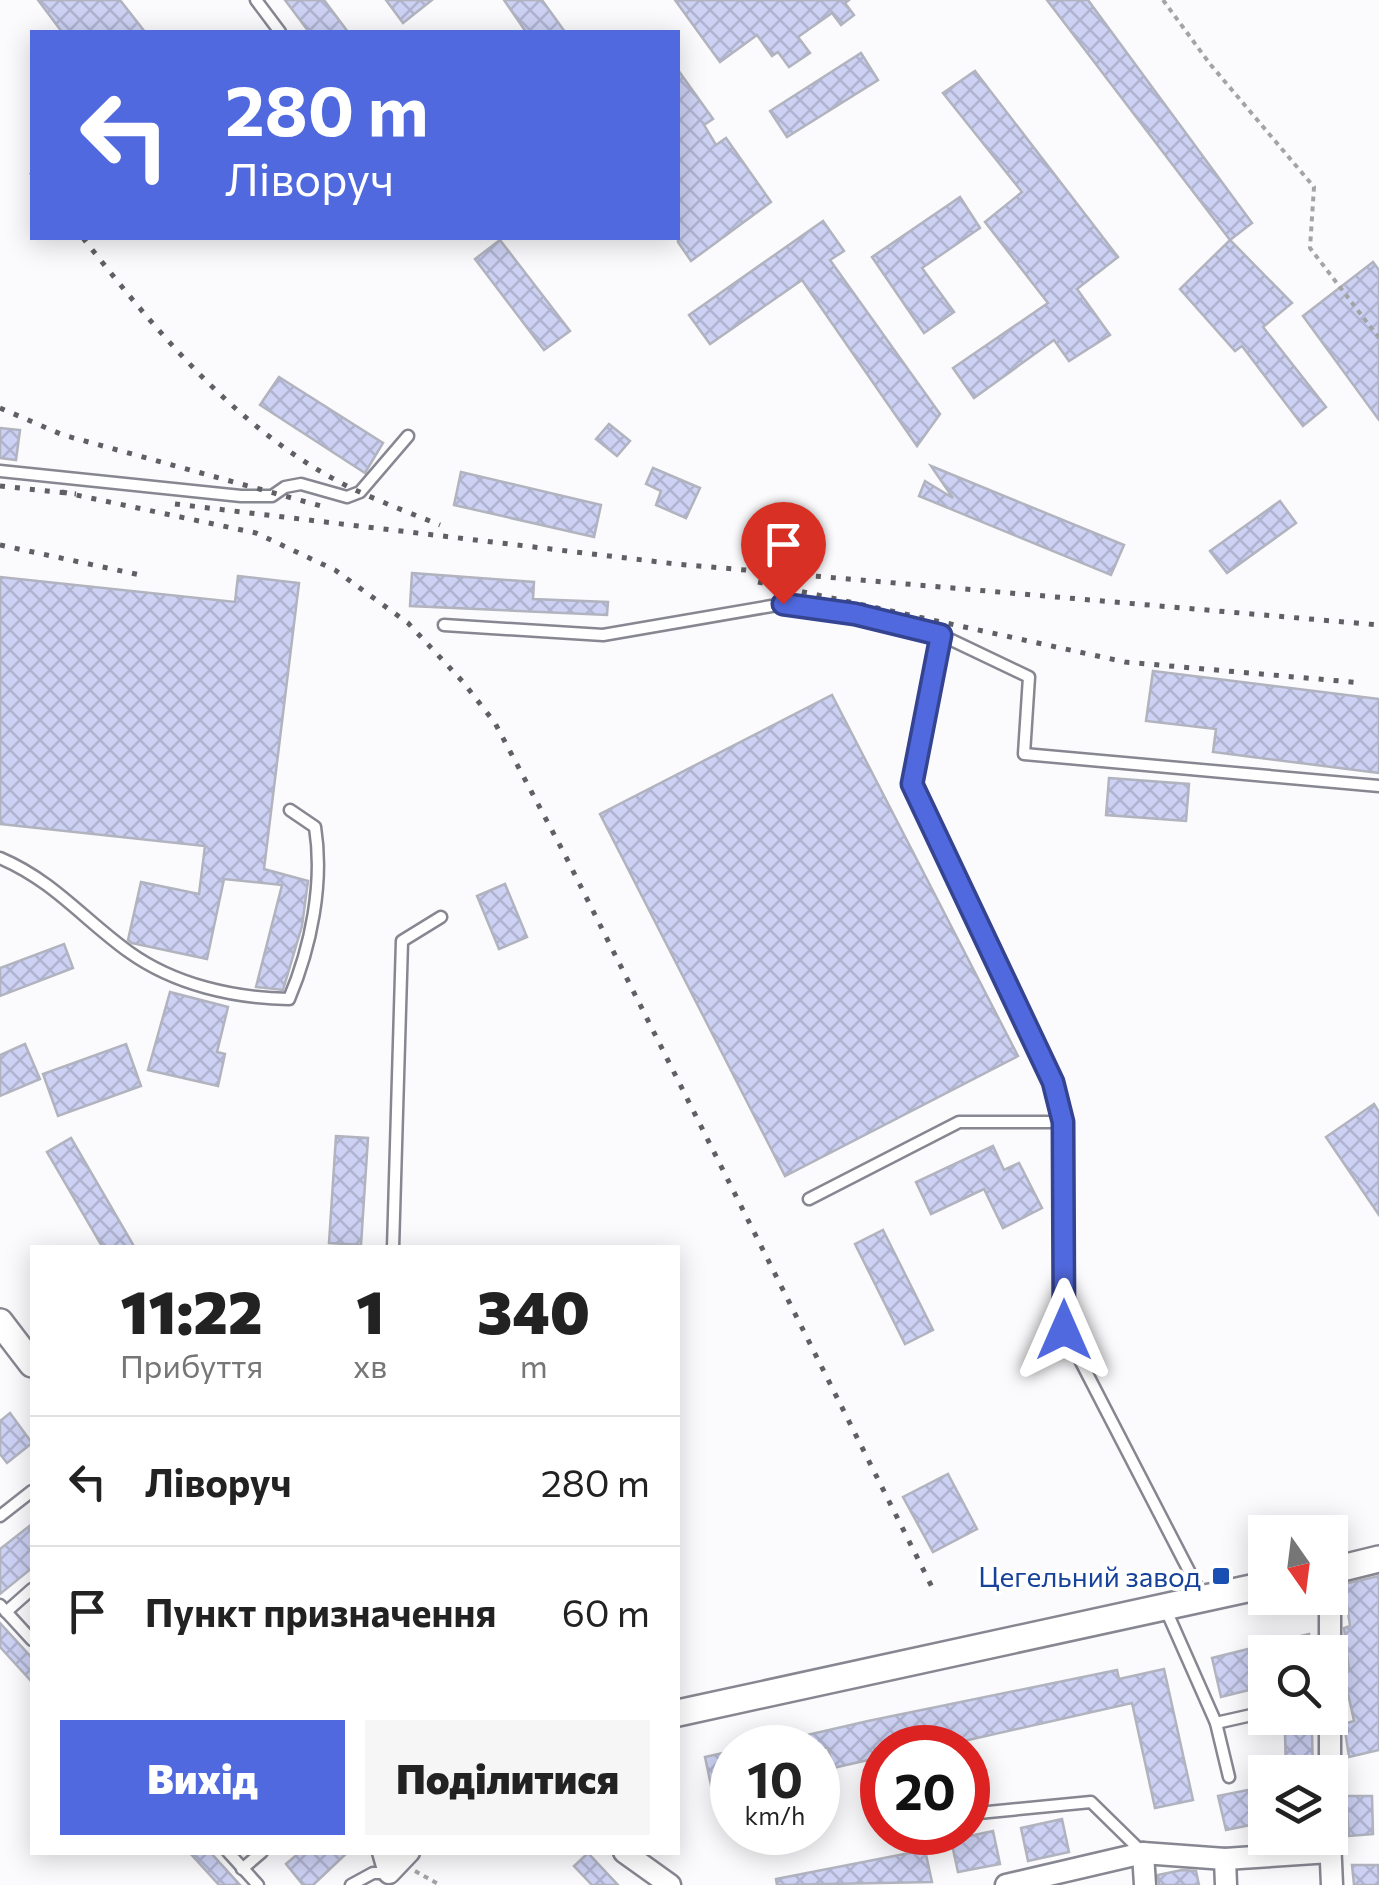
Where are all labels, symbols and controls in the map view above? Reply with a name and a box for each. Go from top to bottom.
text: 280 m [225,65,429,150]
icon: left [60,70,190,200]
text: Ліворуч [225,150,394,205]
pin [741,502,826,605]
icon: arrive [756,517,811,572]
text: 11:22 [121,1273,263,1346]
text: 1 [356,1273,384,1346]
text: 340 [477,1273,590,1346]
position arrow [1012,1278,1116,1382]
text: Прибуття [120,1345,263,1385]
text: хв [353,1345,387,1385]
text: m [520,1345,548,1385]
icon: left [60,1454,115,1509]
text: Ліворуч [145,1458,292,1505]
text: 280 m [541,1458,650,1505]
north arrow [1248,1515,1348,1615]
map controls [1248,1515,1348,1855]
place label: Цегельний завод [978,1559,1201,1593]
marker: Цегельний завод [1210,1565,1232,1587]
icon: arrive [60,1584,115,1639]
text: Пункт призначення [145,1588,496,1635]
text: 60 m [562,1588,650,1635]
button: search [1248,1635,1348,1735]
button: Вихід [60,1720,345,1835]
button: Поділитися [365,1720,650,1835]
speed limit sign: 20 [860,1725,990,1855]
text: 10 [747,1747,803,1808]
button: layers [1248,1755,1348,1855]
text: km/h [745,1800,805,1830]

